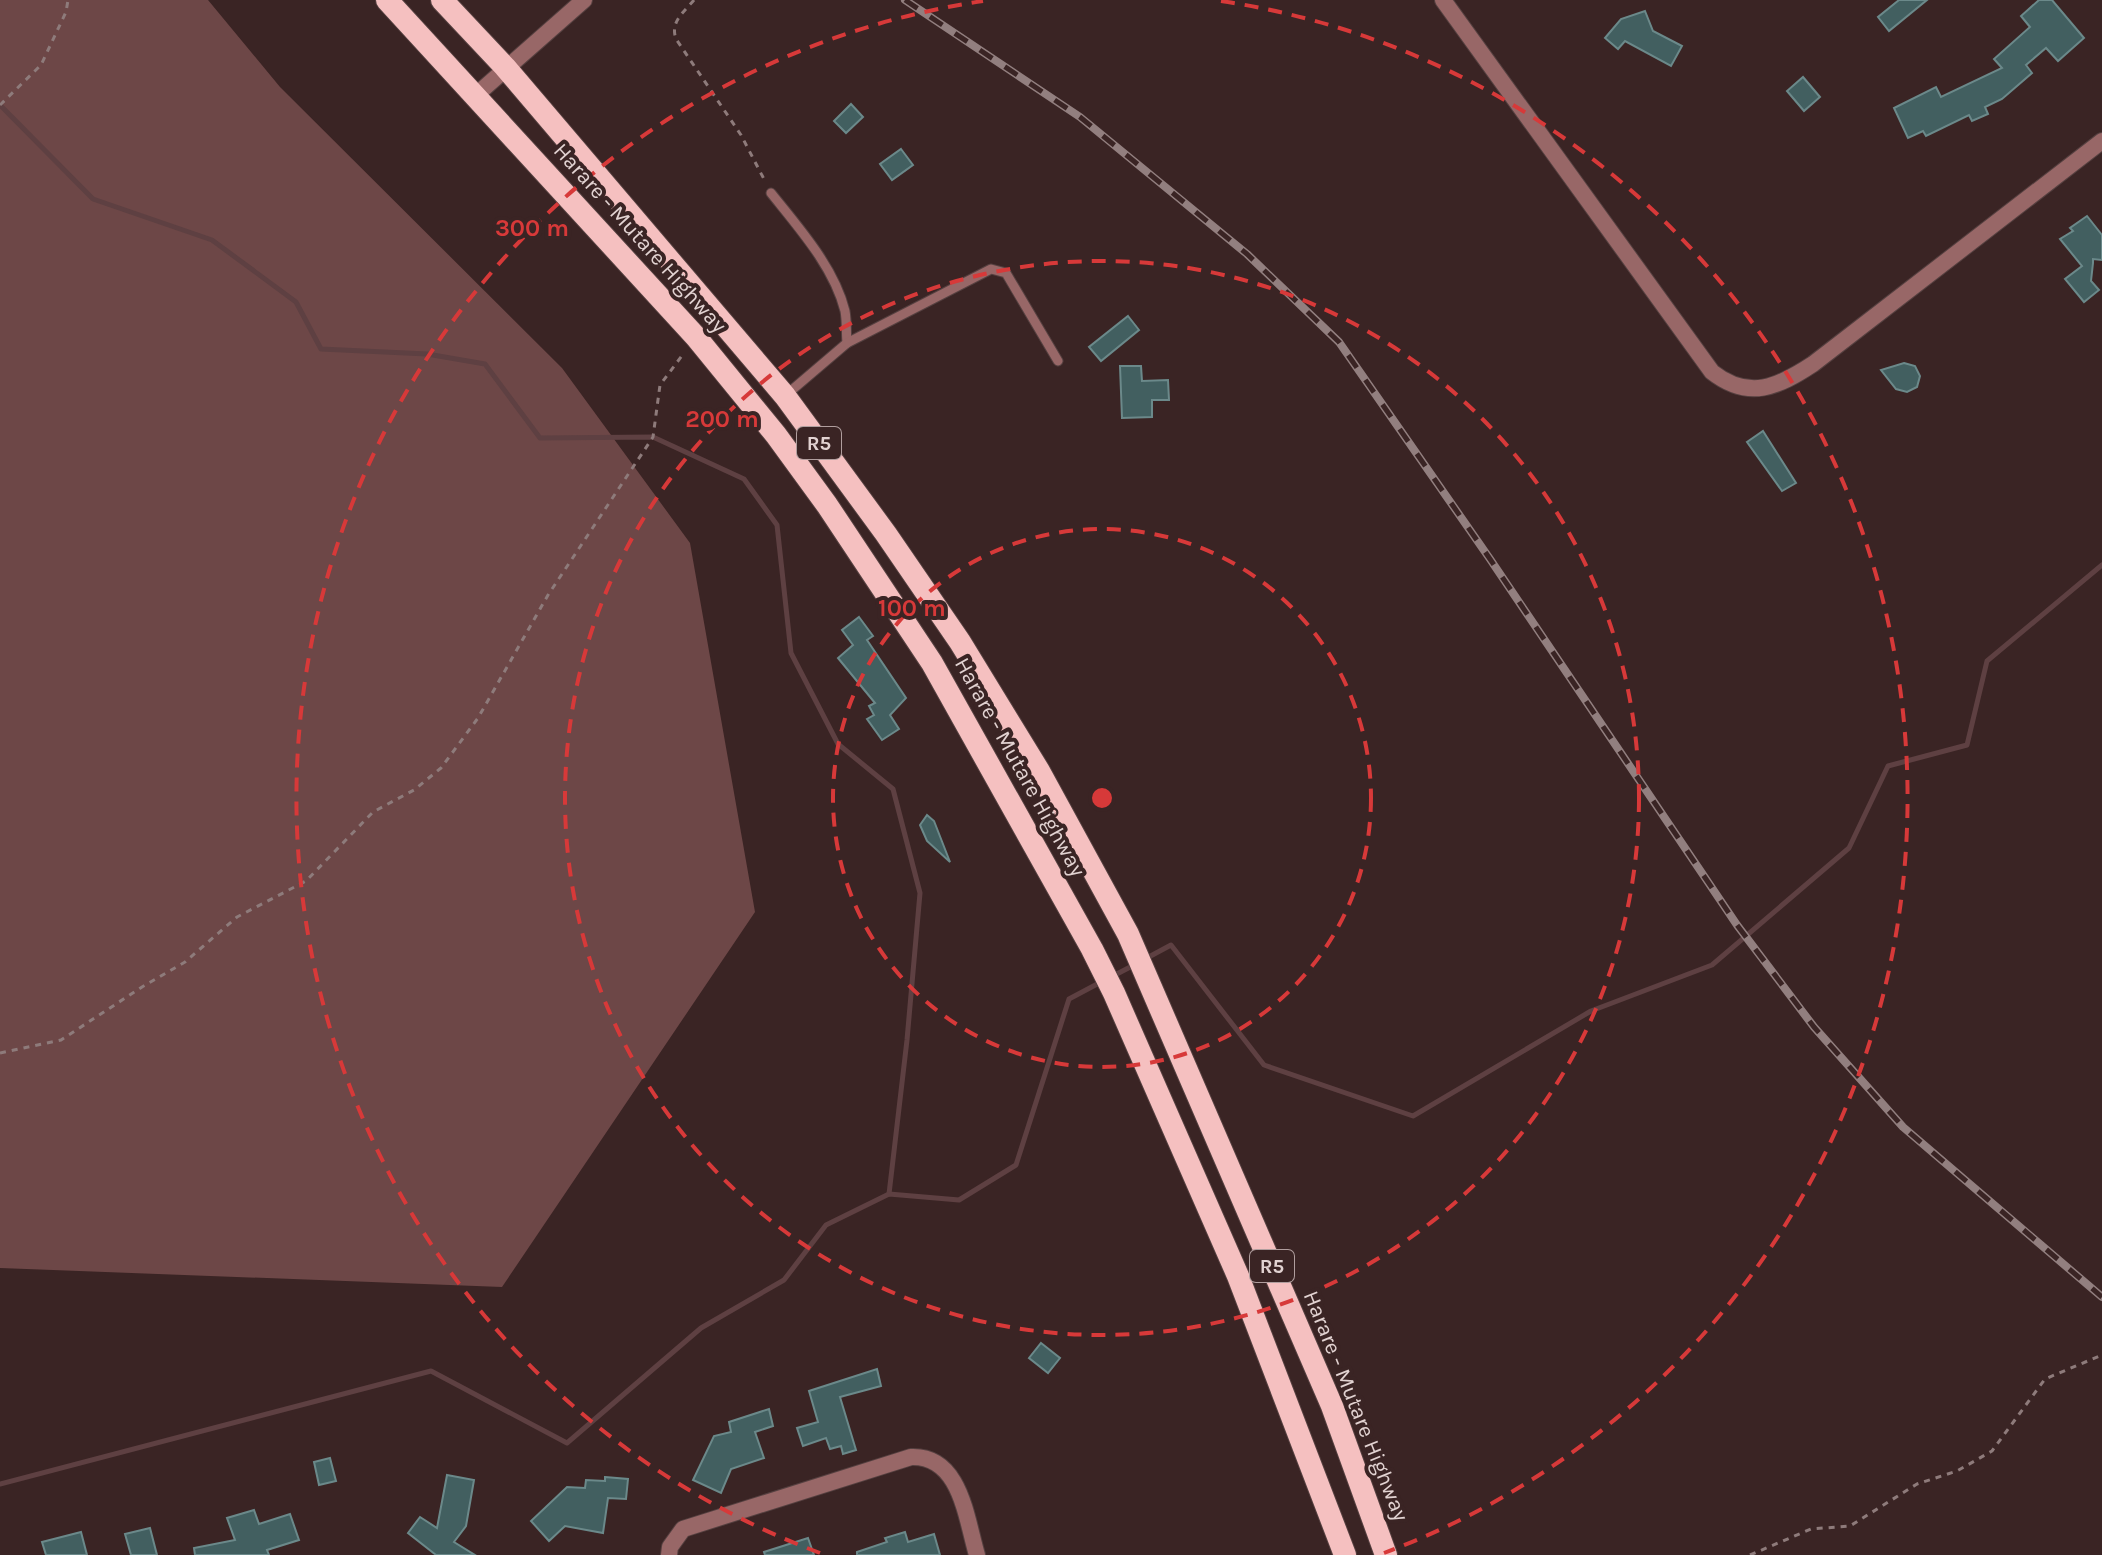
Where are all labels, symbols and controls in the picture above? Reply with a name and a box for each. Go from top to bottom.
street label: Harare - Mutare Highway [548,138,732,338]
text: 300 m [495,214,569,242]
text: 200 m [685,405,759,433]
road number: R5 [797,427,841,459]
text: 100 m [878,594,946,622]
street label: Harare - Mutare Highway [949,653,1091,881]
centre of rings [1088,784,1116,812]
road number: R5 [1250,1250,1294,1282]
street label: Harare - Mutare Highway [1298,1287,1414,1525]

